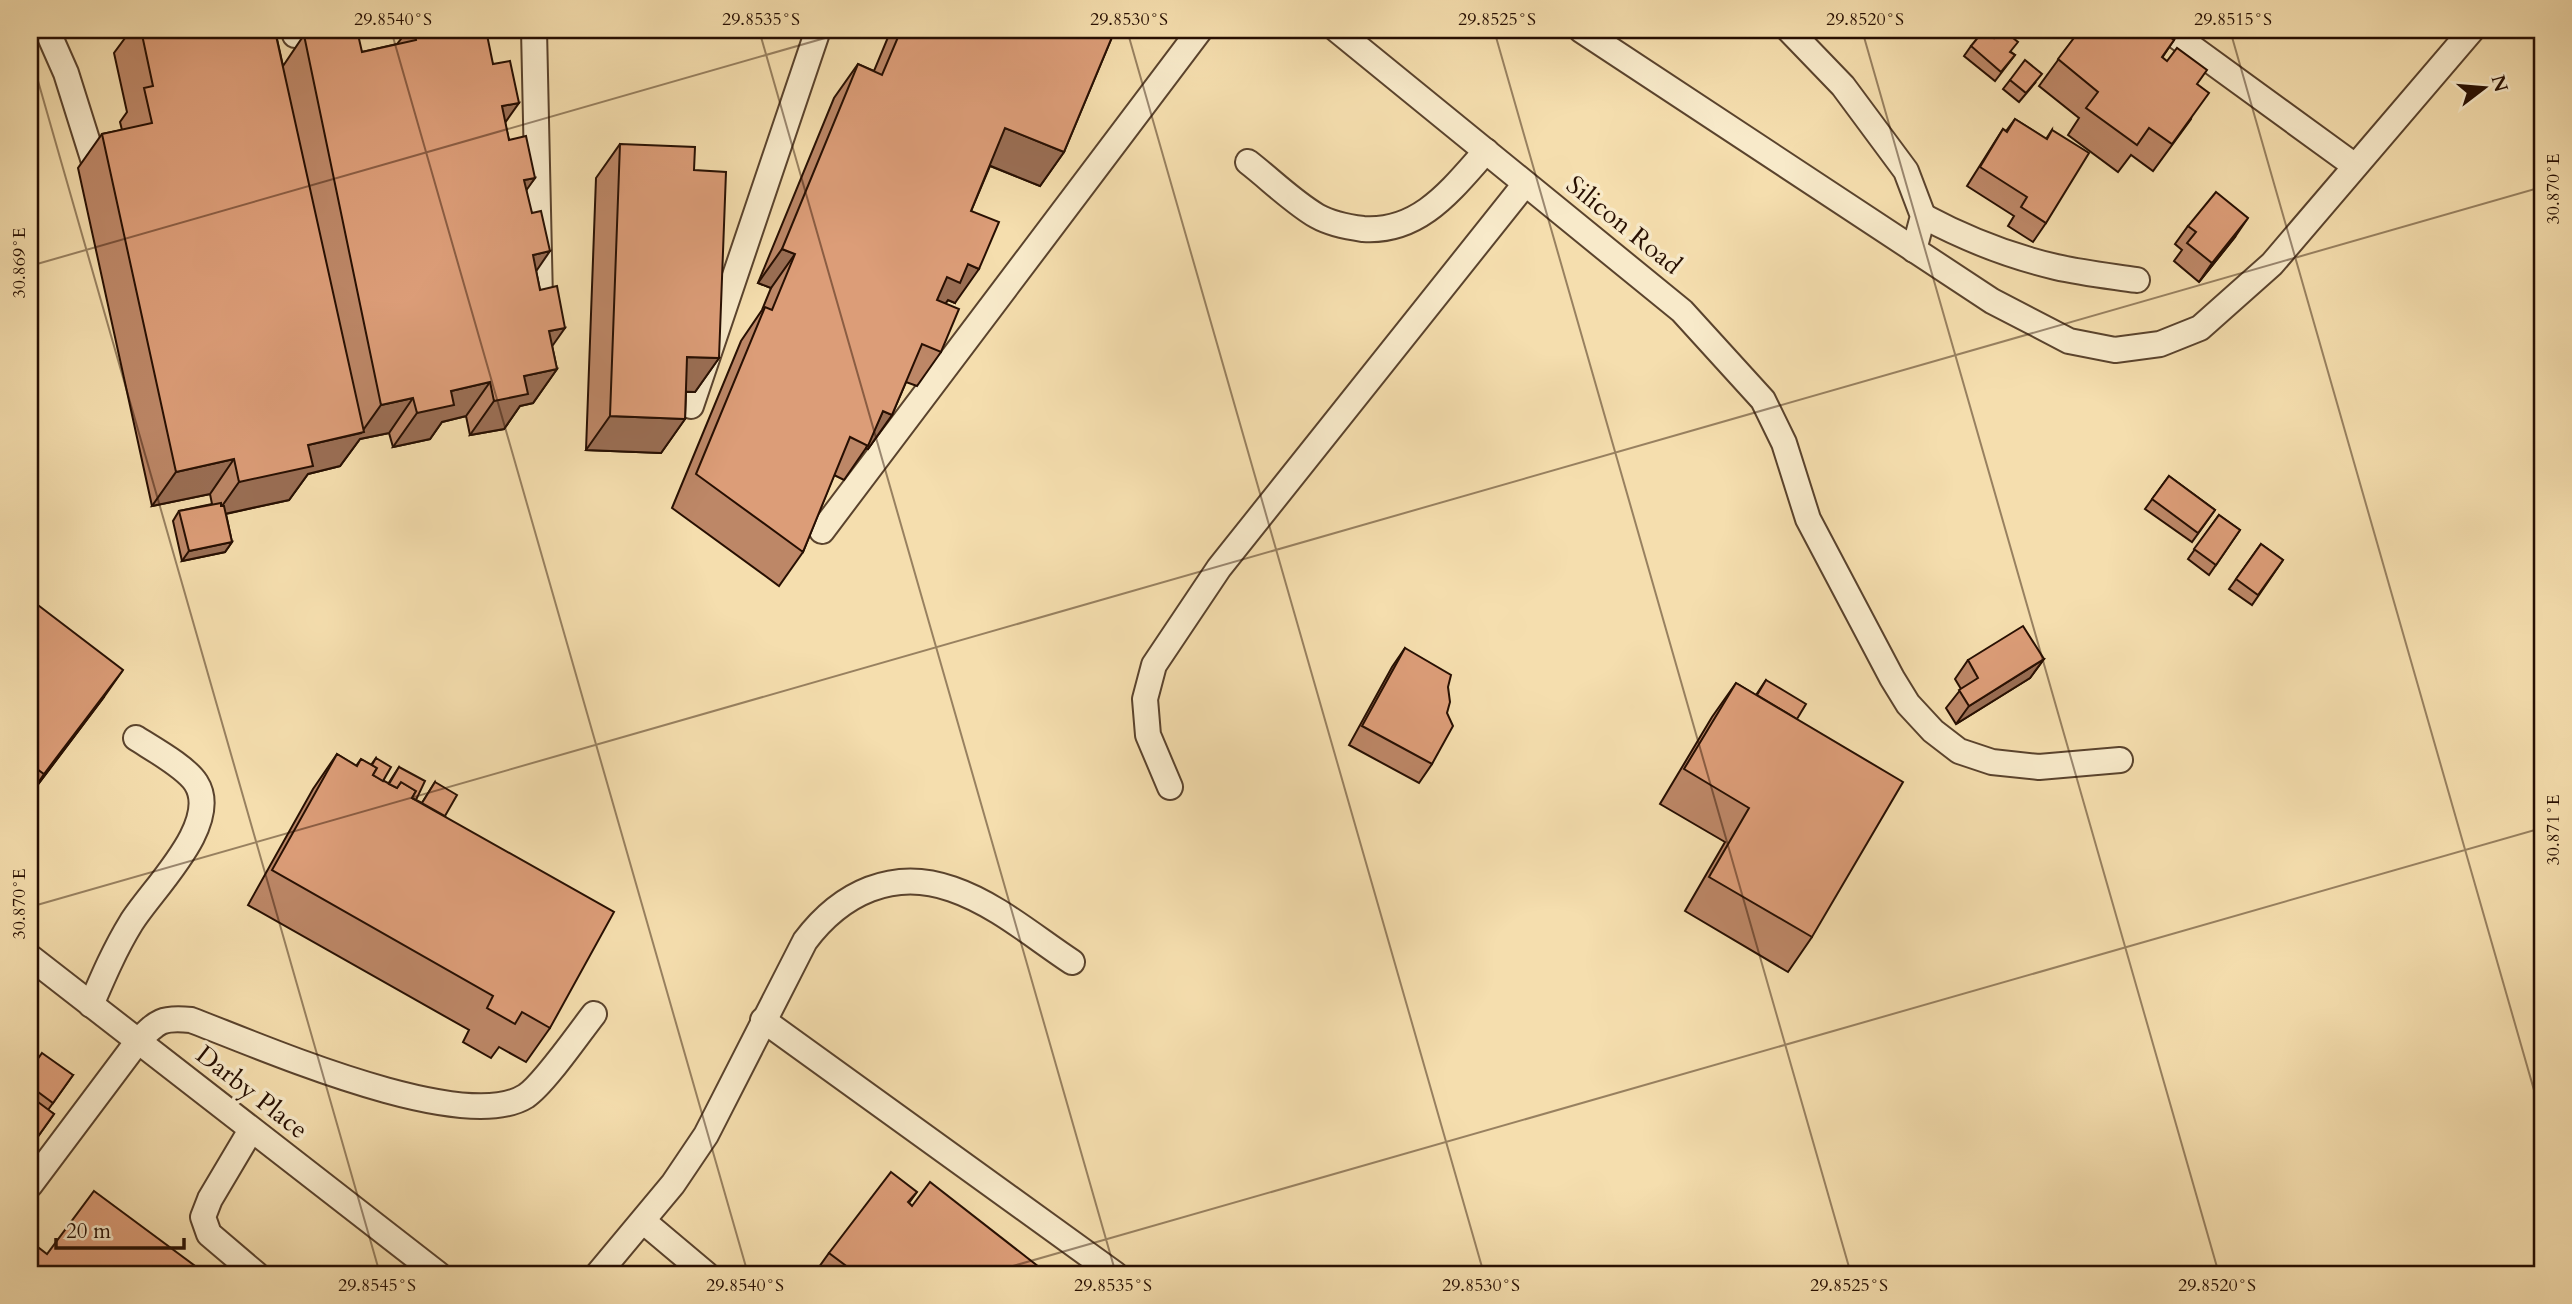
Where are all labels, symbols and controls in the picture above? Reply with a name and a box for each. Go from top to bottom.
text: 29.8540°S [354,7,432,32]
text: 29.8535°S [722,7,800,32]
text: 29.8530°S [1090,7,1168,32]
text: 29.8525°S [1458,7,1536,32]
text: 29.8520°S [1826,7,1904,32]
text: 29.8515°S [2194,7,2272,32]
north arrow [2450,52,2520,122]
text: N [2485,72,2514,96]
text: 30.870°E [2541,154,2566,225]
street label: Silicon Road [1559,168,1689,282]
text: 30.869°E [7,228,32,299]
text: 30.871°E [2541,795,2566,866]
text: 30.870°E [7,869,32,940]
street label: Darby Place [189,1037,315,1147]
scale bar [56,1206,184,1250]
text: 20 m [66,1217,111,1246]
text: 29.8545°S [338,1273,416,1298]
text: 29.8540°S [706,1273,784,1298]
text: 29.8535°S [1074,1273,1152,1298]
text: 29.8530°S [1442,1273,1520,1298]
text: 29.8525°S [1810,1273,1888,1298]
text: 29.8520°S [2178,1273,2256,1298]

